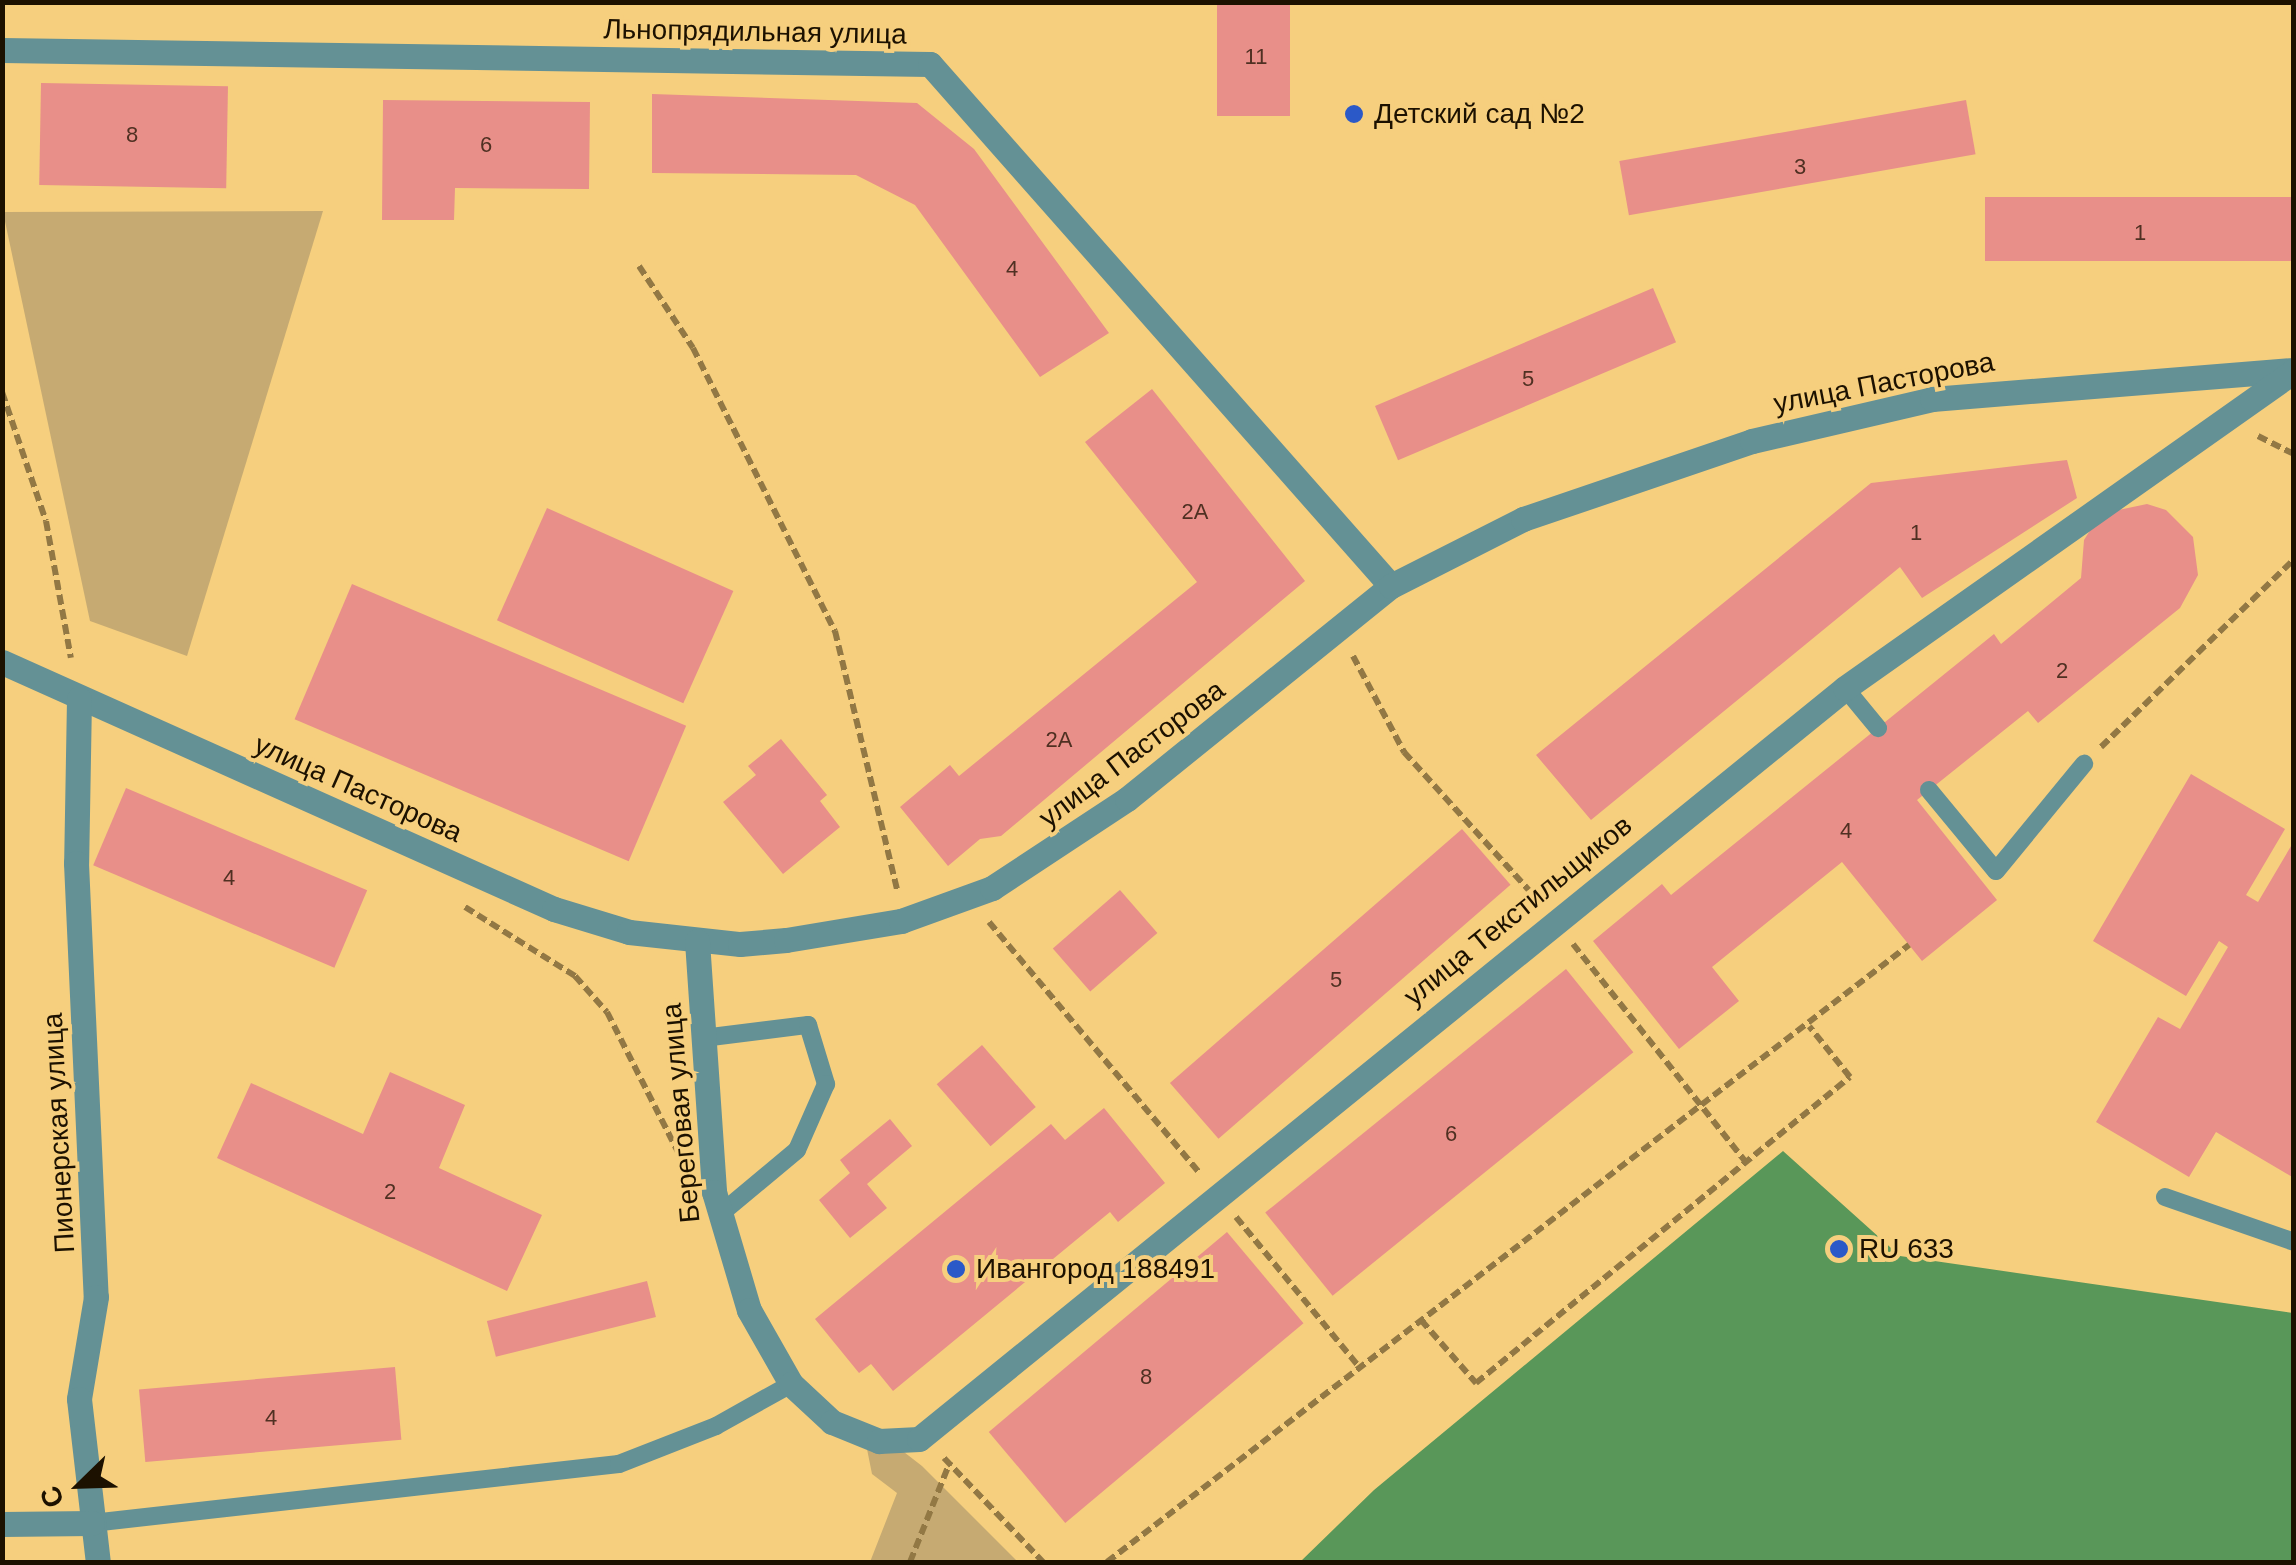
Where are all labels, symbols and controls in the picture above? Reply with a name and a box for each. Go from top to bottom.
street label: Льнопрядильная улица [603,13,907,51]
house number: 11 [1245,44,1267,70]
place label: Детский сад №2 [1374,97,1585,131]
marker: Детский сад №2 [1343,103,1365,125]
house number: 8 [126,122,138,148]
house number: 6 [480,132,492,158]
house number: 3 [1794,154,1806,180]
house number: 1 [2134,220,2146,246]
house number: 4 [1006,256,1018,282]
street label: улица Пасторова [1771,345,1997,421]
house number: 5 [1522,366,1534,392]
house number: 2А [1182,499,1208,525]
house number: 1 [1910,520,1922,546]
house number: 2 [2056,658,2068,684]
street label: улица Пасторова [1033,673,1231,835]
house number: 2А [1046,727,1072,753]
street label: улица Пасторова [249,728,467,850]
street label: улица Текстильщиков [1397,809,1639,1013]
house number: 4 [1840,818,1852,844]
house number: 4 [223,865,235,891]
house number: 5 [1330,967,1342,993]
street label: Береговая улица [655,1002,707,1224]
street label: Пионерская улица [36,1012,82,1254]
house number: 6 [1445,1121,1457,1147]
house number: 2 [384,1179,396,1205]
place label: RU 633 [1859,1232,1954,1266]
marker: RU 633 [1828,1238,1850,1260]
place label: Ивангород 188491 [976,1252,1215,1286]
marker: Ивангород 188491 [945,1258,967,1280]
house number: 8 [1140,1364,1152,1390]
house number: 4 [265,1405,277,1431]
north arrow [30,1435,130,1535]
text: С [34,1482,70,1512]

